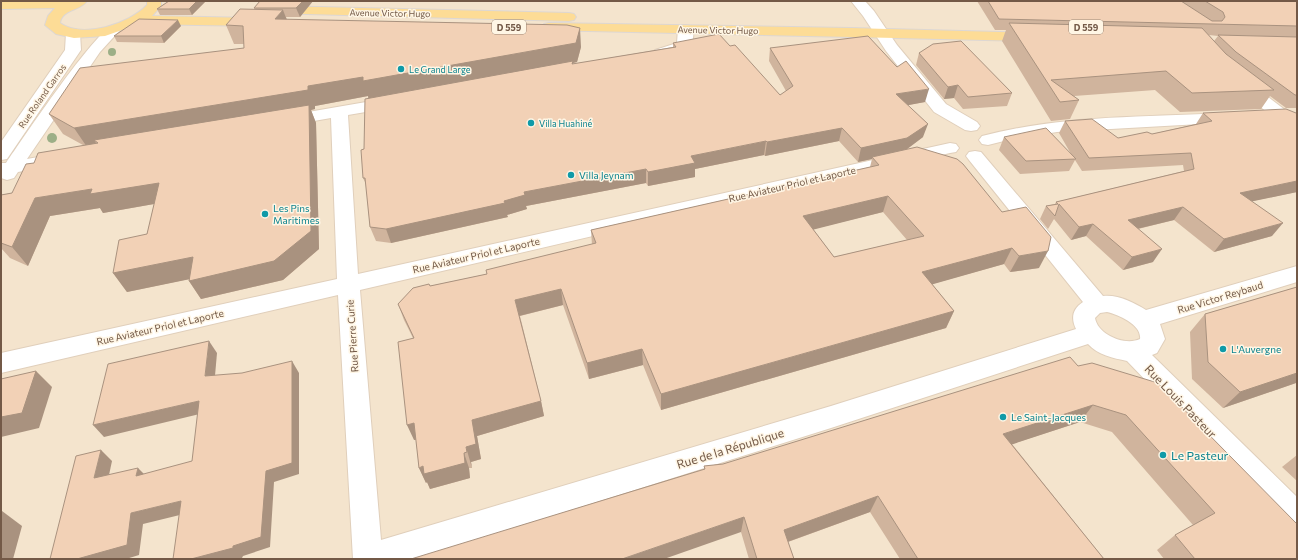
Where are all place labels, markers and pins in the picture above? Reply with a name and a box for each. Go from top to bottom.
marker: Le Grand Large [396,64,406,74]
place label: Le Grand Large [409,64,471,75]
marker: Villa Huahiné [526,118,536,128]
place label: Villa Huahiné [539,118,593,129]
place label: Villa Jeynam [579,169,634,181]
marker: Villa Jeynam [566,170,576,180]
place label: Les Pins Maritimes [273,202,320,226]
marker: Les Pins Maritimes [260,209,270,219]
place label: L'Auvergne [1231,343,1281,355]
marker: L'Auvergne [1218,344,1228,354]
place label: Le Saint-Jacques [1011,411,1086,423]
marker: Le Saint-Jacques [998,412,1008,422]
place label: Le Pasteur [1171,448,1229,462]
marker: Le Pasteur [1158,450,1168,460]

